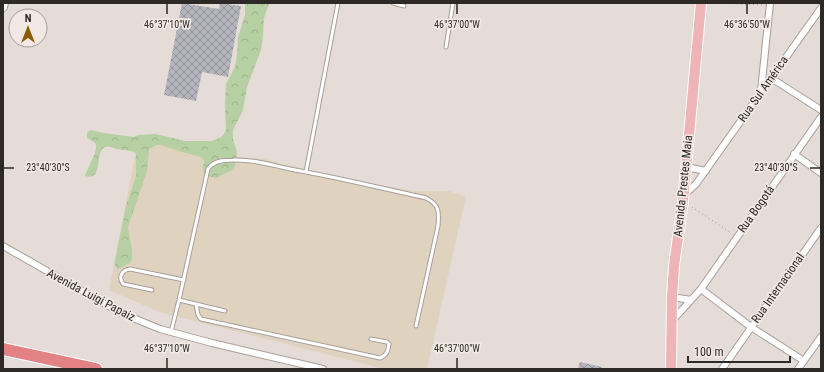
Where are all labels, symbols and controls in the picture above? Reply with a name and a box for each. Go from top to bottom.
north arrow [8,8,48,48]
text: N [25,12,32,25]
text: 46°37'10"W [144,19,190,30]
text: 46°37'00"W [434,19,480,30]
text: 46°36'50"W [724,19,770,30]
street label: Rua Sul América [735,53,791,125]
street label: Avenida Prestes Maia [671,134,695,238]
text: 23°40'30"S [26,162,70,173]
text: 23°40'30"S [754,162,798,173]
street label: Rua Bogotá [735,182,778,235]
street label: Rua Internacional [749,250,807,326]
street label: Avenida Luigi Papaiz [45,266,137,324]
scale bar [688,338,790,364]
text: 46°37'10"W [144,343,190,354]
text: 46°37'00"W [434,343,480,354]
text: 100 m [694,345,724,359]

